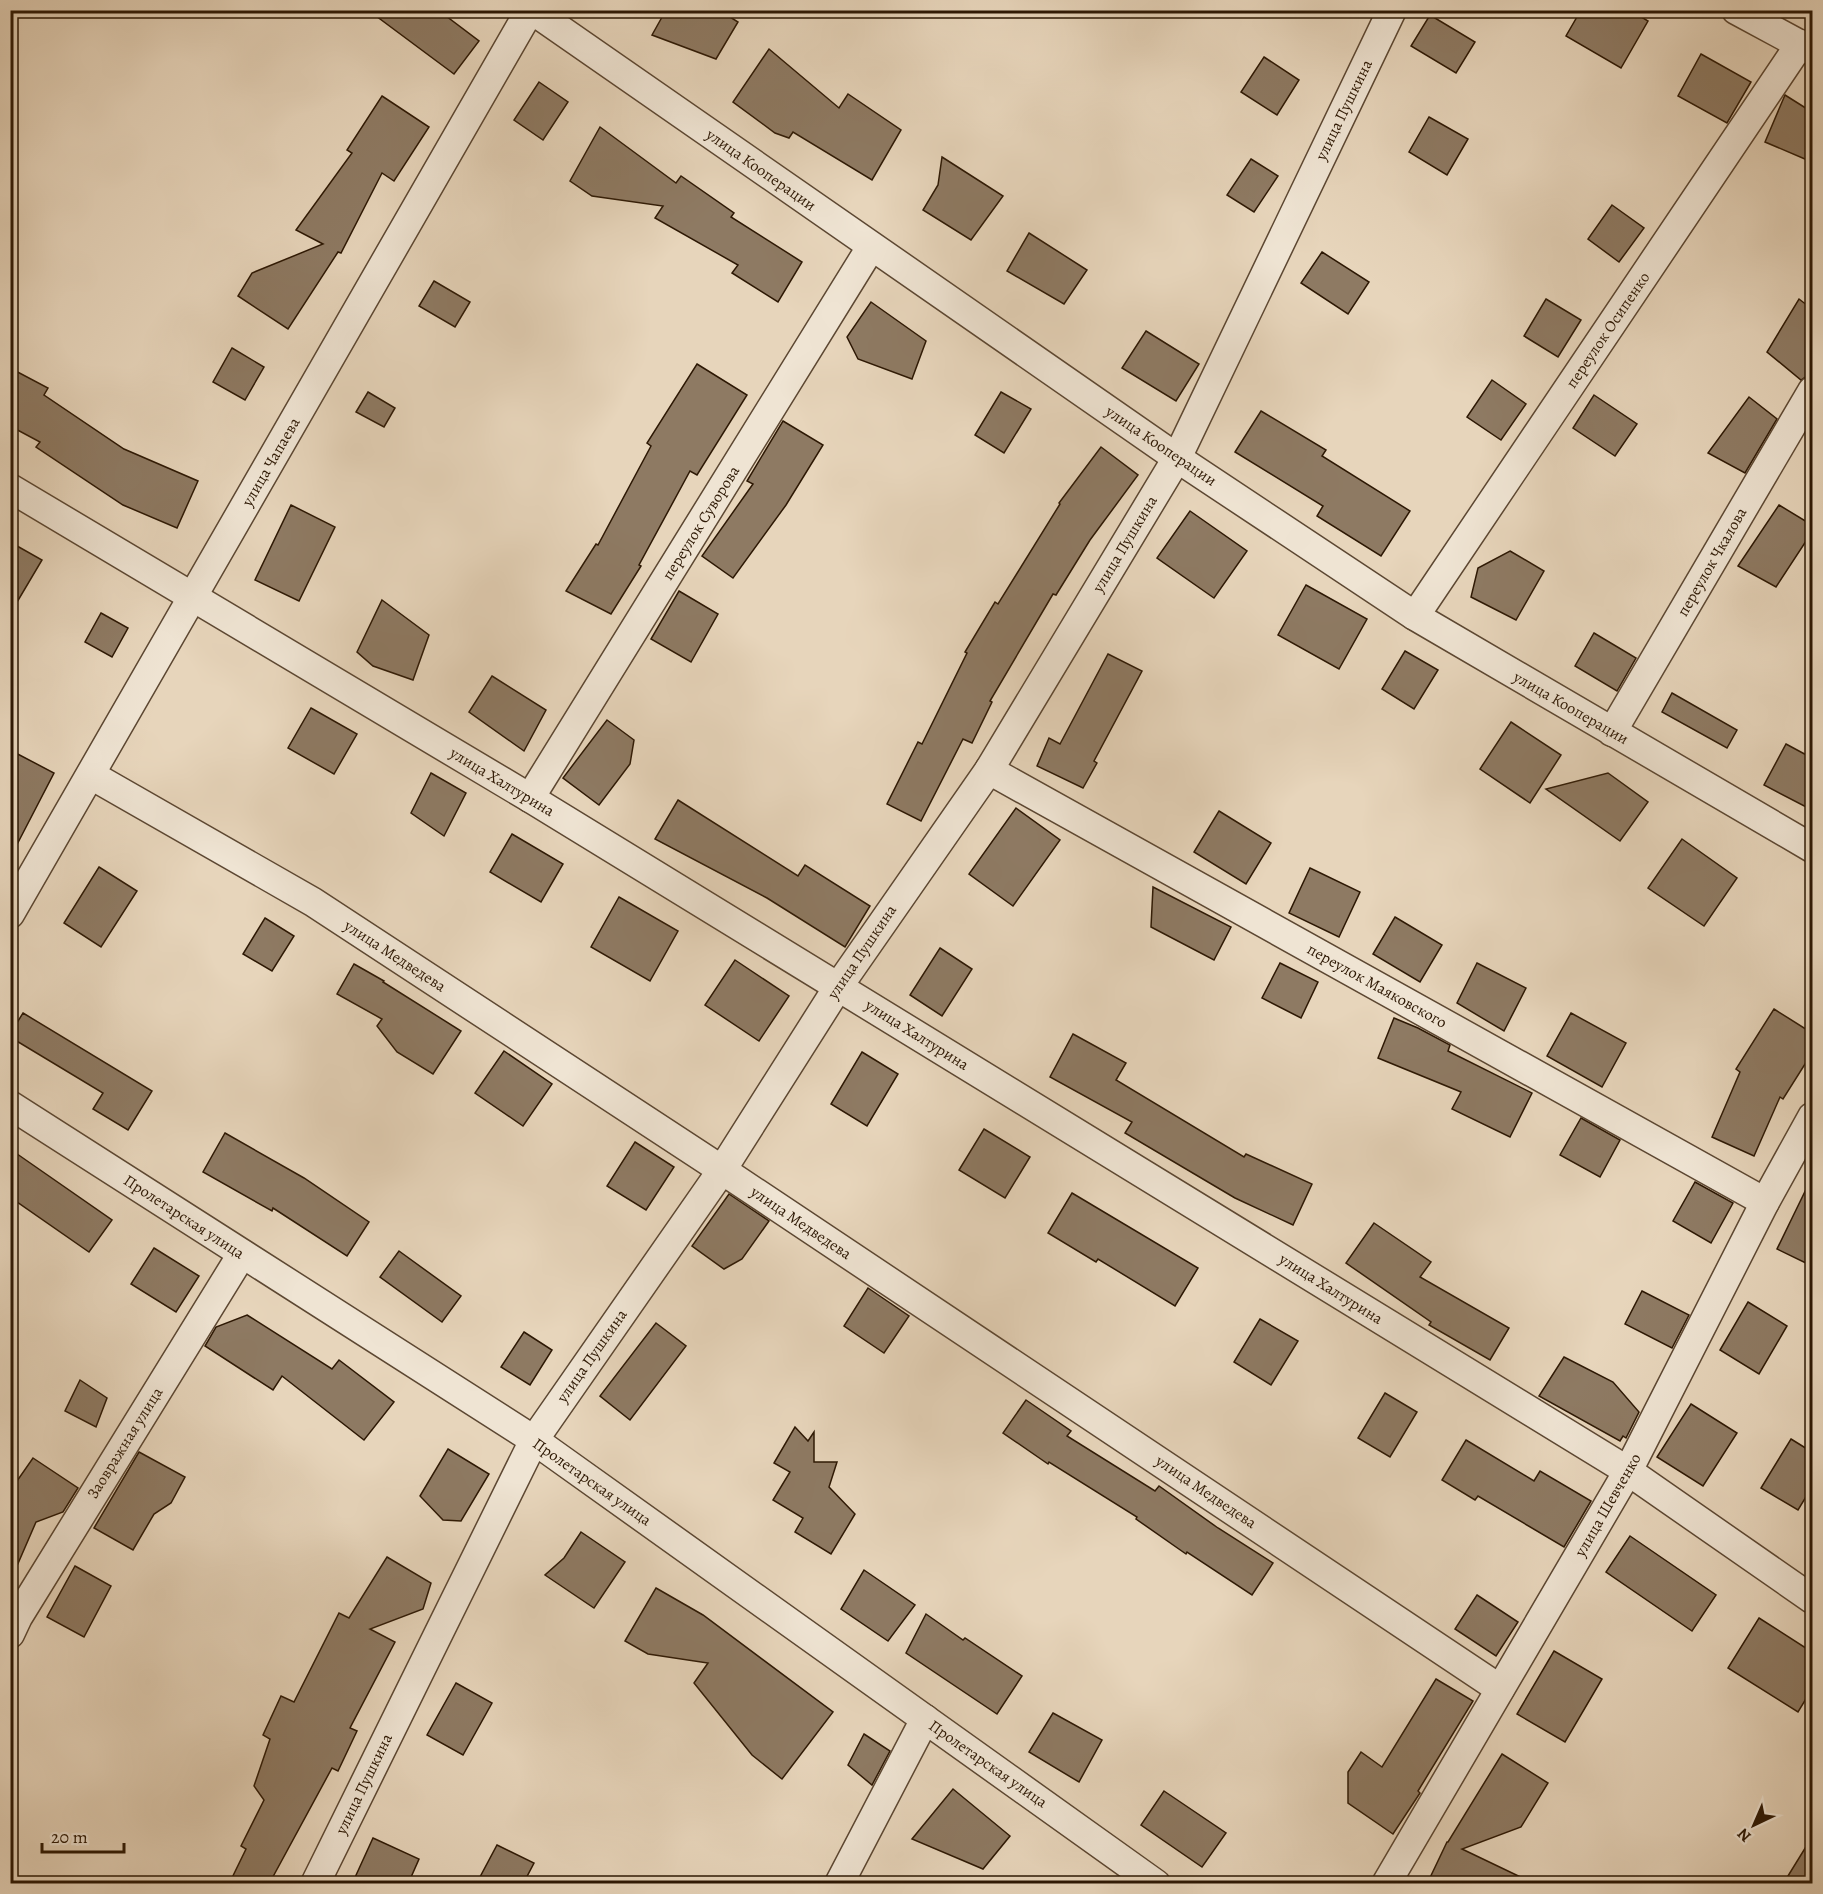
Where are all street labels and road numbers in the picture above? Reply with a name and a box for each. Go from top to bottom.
street label: улица Пушкина [1310,55,1378,165]
street label: улица Кооперации [701,123,820,216]
street label: переулок Осипенко [1561,267,1655,393]
street label: улица Кооперации [1100,400,1221,491]
street label: улица Чапаева [236,413,306,511]
street label: переулок Суворова [657,461,745,584]
street label: улица Пушкина [1087,491,1163,597]
street label: переулок Чкалова [1672,503,1752,621]
street label: улица Кооперации [1508,666,1633,750]
street label: улица Халтурина [445,742,559,822]
street label: улица Пушкина [822,900,902,1004]
street label: улица Медведева [339,914,451,998]
street label: переулок Маяковского [1303,938,1451,1034]
street label: улица Халтурина [860,994,974,1076]
street label: Пролетарская улица [119,1170,249,1265]
street label: улица Медведева [745,1180,856,1265]
street label: улица Халтурина [1274,1248,1388,1330]
street label: улица Пушкина [551,1304,633,1408]
street label: Заовражная улица [82,1382,169,1503]
street label: Пролетарская улица [528,1433,656,1532]
street label: улица Медведева [1150,1449,1261,1534]
street label: улица Шевченко [1569,1449,1647,1562]
street label: Пролетарская улица [924,1715,1052,1814]
street label: улица Пушкина [330,1729,398,1839]

